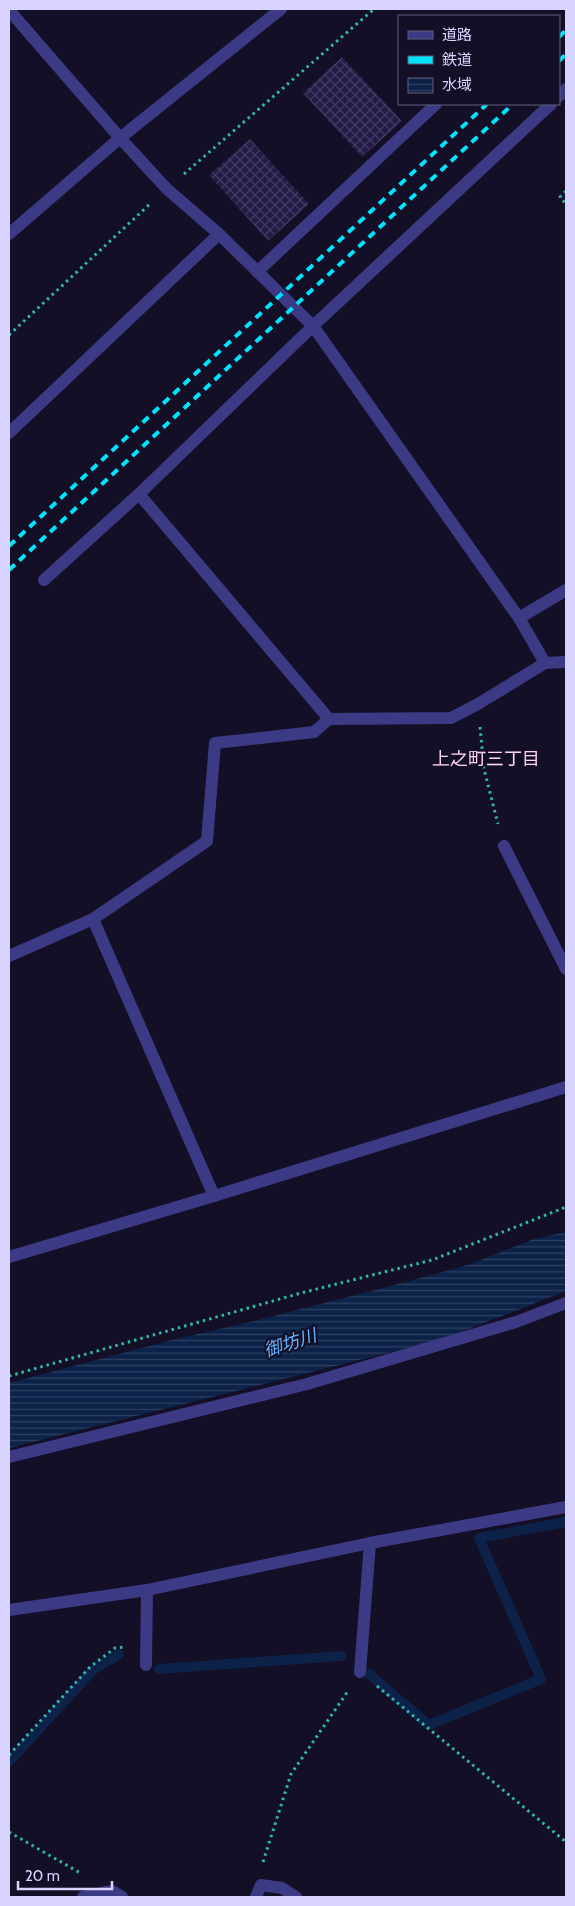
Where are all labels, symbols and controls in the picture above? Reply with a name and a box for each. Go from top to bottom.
legend [398,15,560,105]
text: 道路 [442,26,472,44]
text: 鉄道 [442,51,472,69]
text: 水域 [442,76,472,94]
district label: 上之町三丁目 [432,748,540,770]
water label: 御坊川 [261,1324,321,1362]
scale bar [18,1858,111,1890]
text: 20 m [25,1867,60,1885]

